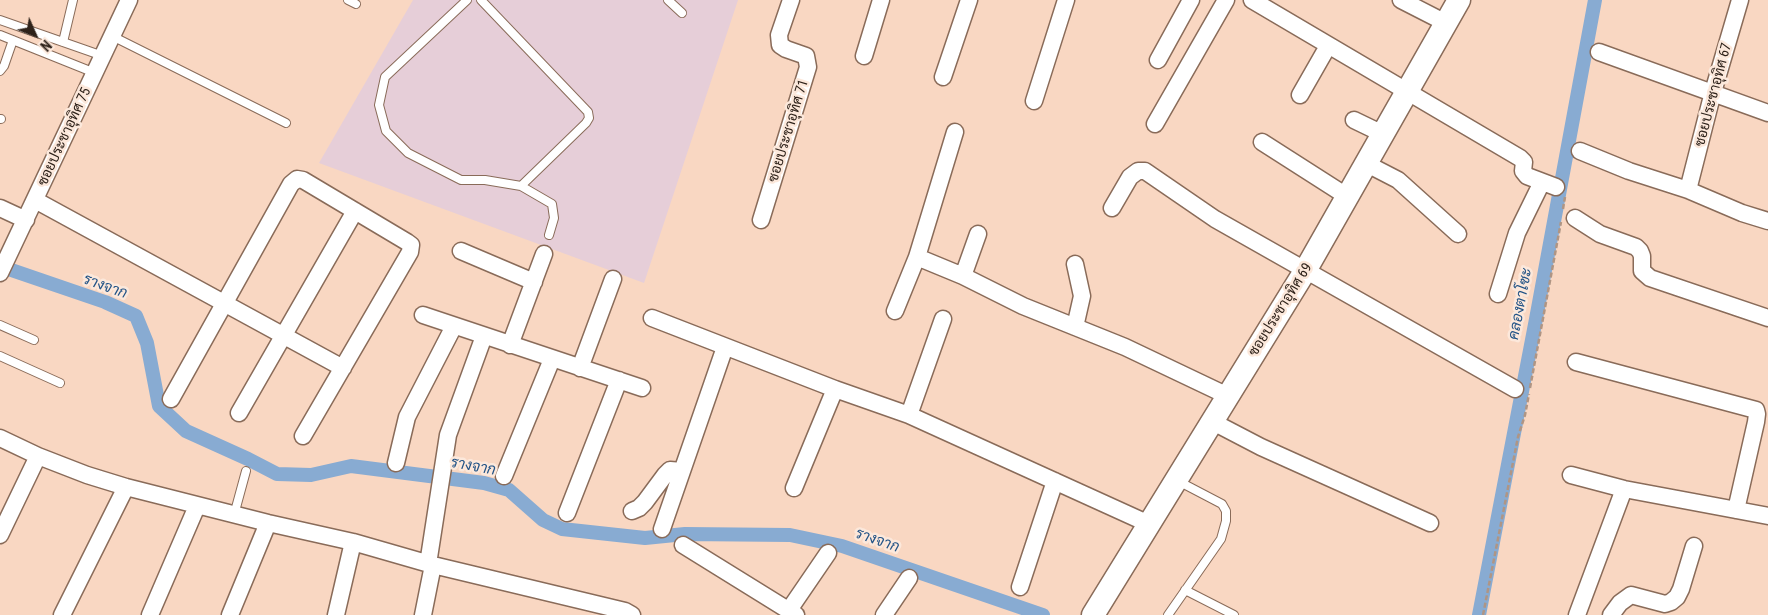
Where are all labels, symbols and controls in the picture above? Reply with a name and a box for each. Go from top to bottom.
north arrow [10,10,60,60]
text: N [37,37,55,54]
street label: ซอยประชาอุทิศ 67 [1692,41,1736,149]
street label: ซอยประชาอุทิศ 71 [765,78,813,184]
street label: ซอยประชาอุทิศ 75 [35,85,95,189]
street label: ซอยประชาอุทิศ 69 [1246,260,1316,360]
water label: คลองตาโซะ [1505,267,1537,341]
water label: รางจาก [80,271,130,303]
water label: รางจาก [449,454,497,480]
water label: รางจาก [853,525,901,557]

